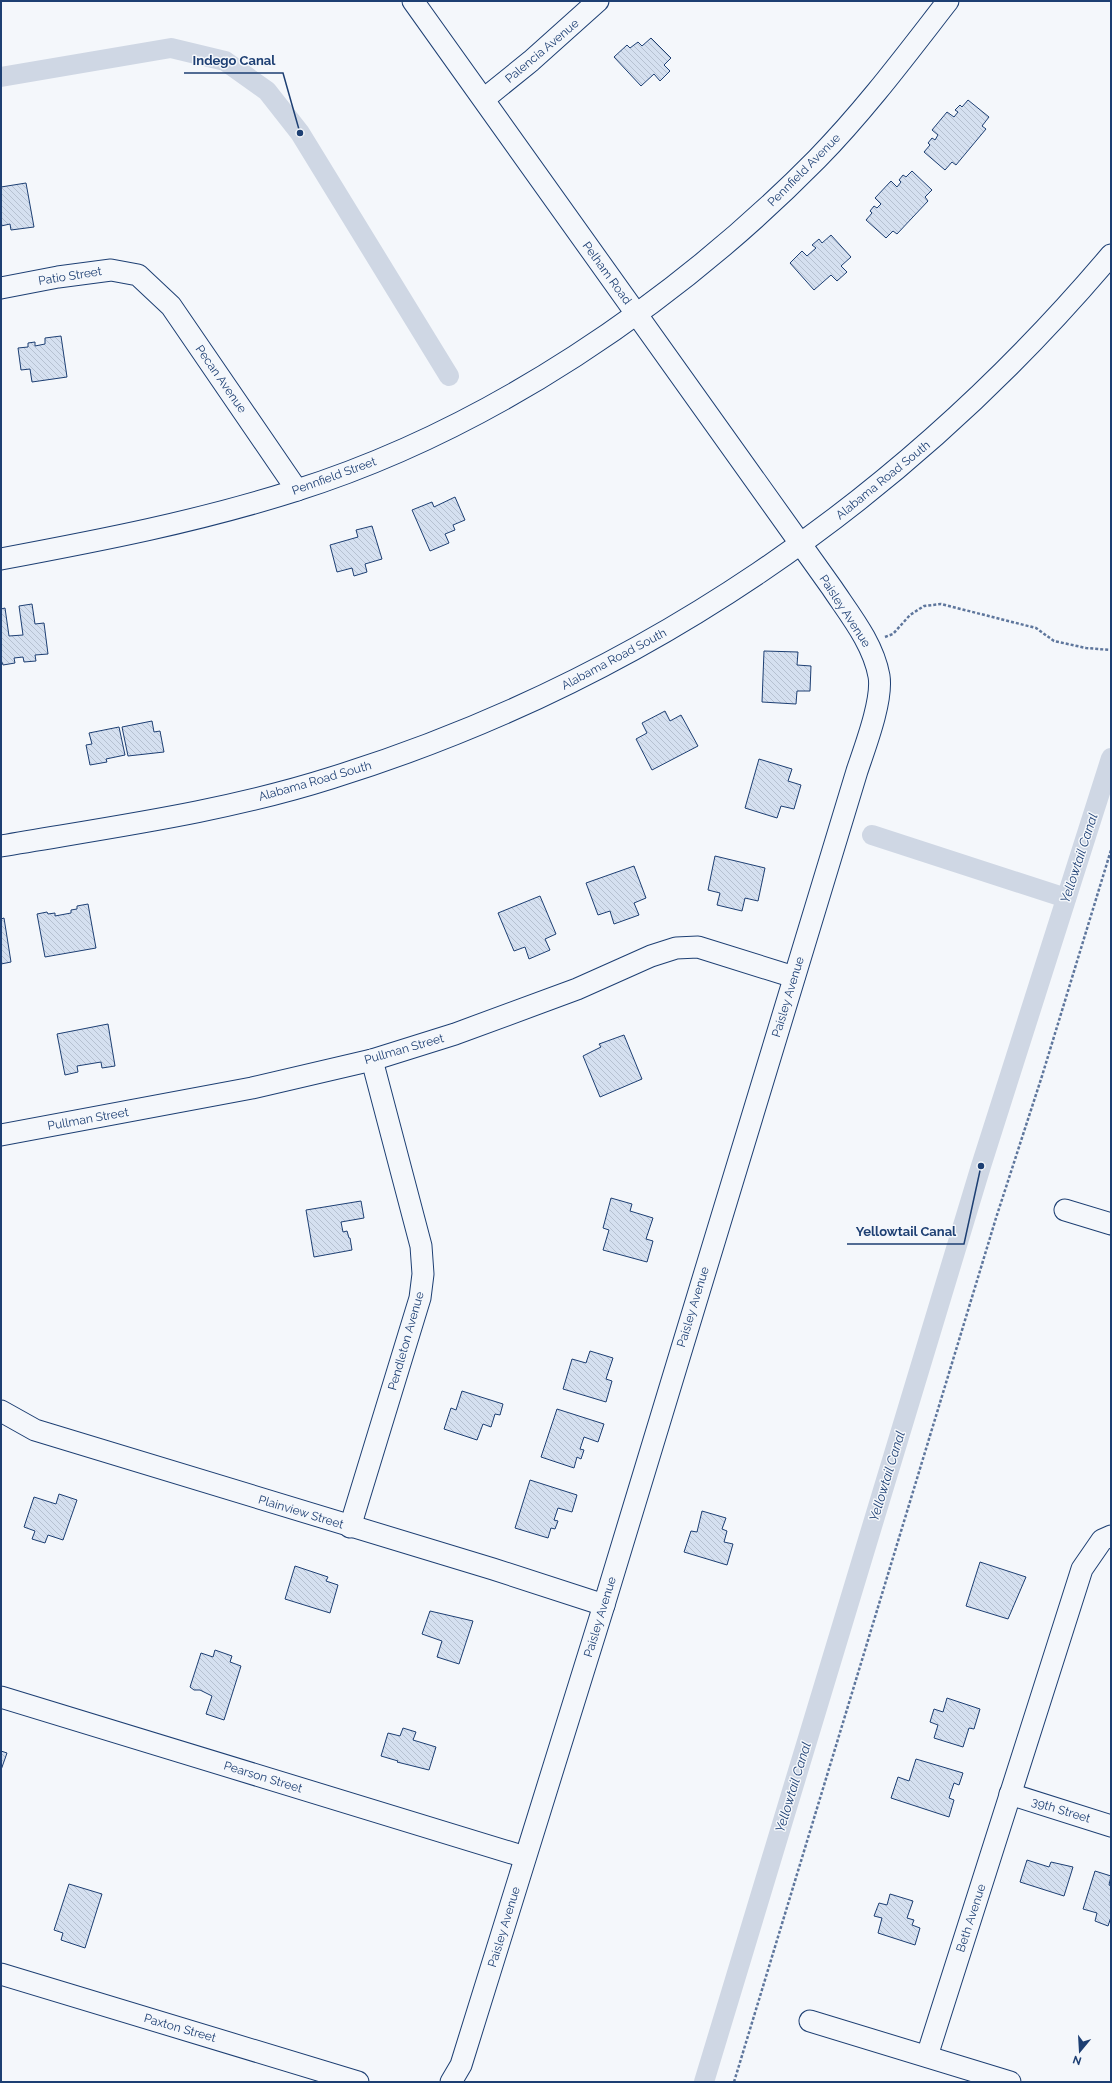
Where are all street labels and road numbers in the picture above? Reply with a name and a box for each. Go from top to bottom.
street label: Palencia Avenue [502,16,582,86]
street label: Pennfield Avenue [765,131,843,209]
street label: Pelham Road [580,239,634,307]
street label: Patio Street [37,264,103,288]
street label: Pecan Avenue [193,343,249,415]
street label: Alabama Road South [833,438,933,522]
street label: Pennfield Street [290,454,378,498]
street label: Paisley Avenue [816,572,874,650]
street label: Alabama Road South [559,625,669,693]
street label: Alabama Road South [257,758,373,804]
street label: Paisley Avenue [769,955,807,1039]
street label: Pullman Street [363,1031,445,1067]
street label: Pullman Street [46,1105,130,1133]
street label: Paisley Avenue [674,1265,712,1349]
street label: Pendleton Avenue [385,1290,427,1392]
street label: Plainview Street [257,1492,345,1532]
street label: Paisley Avenue [581,1575,619,1659]
street label: Pearson Street [222,1758,304,1796]
street label: 39th Street [1030,1794,1092,1826]
street label: Beth Avenue [953,1882,989,1954]
street label: Paisley Avenue [485,1885,523,1969]
street label: Paxton Street [142,2011,218,2045]

